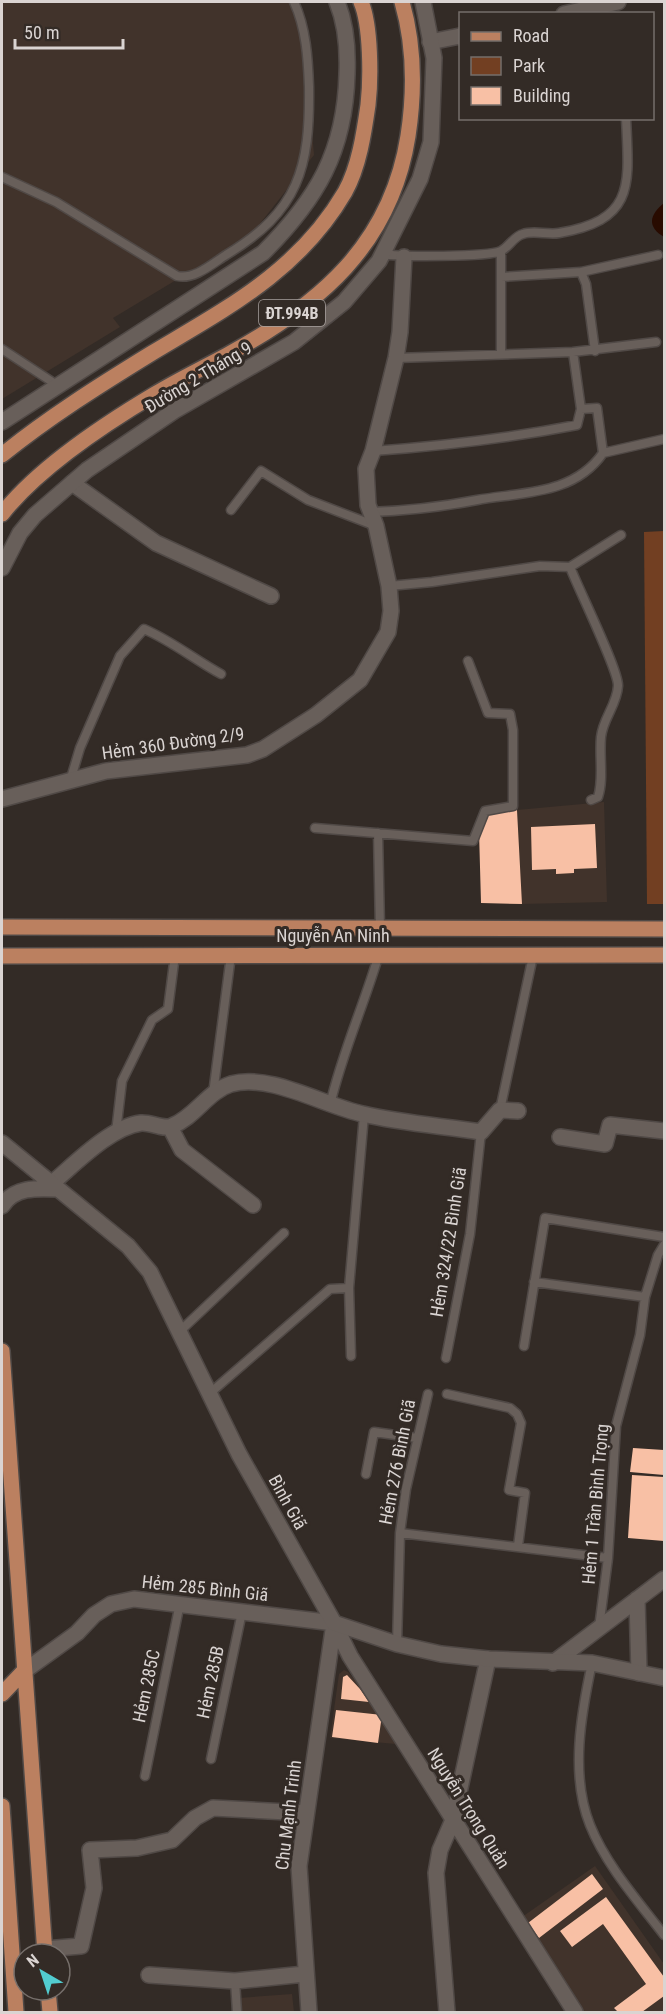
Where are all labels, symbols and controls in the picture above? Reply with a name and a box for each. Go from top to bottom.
scale bar [15,12,123,50]
legend [459,12,654,120]
text: 50 m [24,22,59,43]
text: Road [513,25,549,46]
text: Park [513,55,545,76]
text: Building [513,85,570,106]
road number: ĐT.994B [259,300,325,326]
street label: Đường 2 Tháng 9 [141,337,255,417]
street label: Hẻm 360 Đường 2/9 [100,723,246,763]
street label: Nguyễn An Ninh [276,925,390,946]
street label: Hẻm 324/22 Bình Giã [426,1166,470,1318]
street label: Hẻm 276 Bình Giã [375,1398,419,1526]
street label: Hẻm 1 Trần Bình Trọng [578,1423,612,1585]
street label: Bình Giã [265,1471,311,1533]
street label: Hẻm 285 Bình Giã [141,1571,269,1605]
street label: Hẻm 285B [192,1644,228,1720]
street label: Hẻm 285C [128,1648,164,1724]
street label: Nguyễn Trọng Quản [423,1744,515,1872]
street label: Chu Mạnh Trinh [271,1759,305,1871]
north arrow [12,1942,72,2002]
text: N [23,1950,43,1971]

